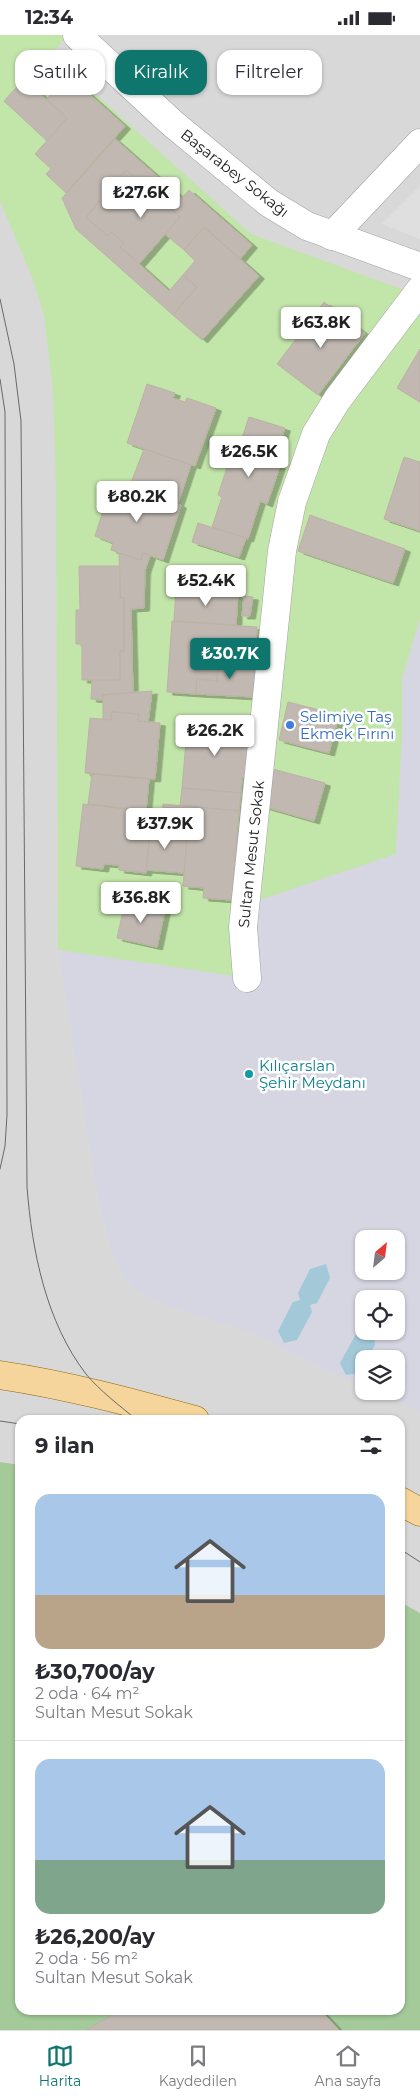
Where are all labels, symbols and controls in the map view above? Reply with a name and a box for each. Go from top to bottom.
text: 12:34 [25,6,73,29]
chip: Satılık [15,50,105,95]
chip: Kiralık [115,50,207,95]
chip: Filtreler [217,50,322,95]
street label: Başarabey Sokağı [177,125,293,221]
pin: ₺27.6K [100,177,182,219]
text: ₺27.6K [113,183,169,202]
pin: ₺63.8K [280,307,362,349]
text: ₺63.8K [292,313,350,332]
pin: ₺26.5K [208,435,290,478]
text: ₺26.5K [220,442,278,461]
pin: ₺80.2K [96,481,178,523]
text: ₺80.2K [108,487,166,506]
pin: ₺52.4K [165,565,247,607]
text: ₺52.4K [177,571,235,590]
pin: ₺30.7K [189,637,271,680]
text: ₺30.7K [201,644,259,663]
place label: Selimiye Taş Ekmek Fırını [300,707,394,743]
pin: ₺26.2K [174,715,256,757]
marker: Selimiye Taş Ekmek Fırını [284,719,296,731]
text: ₺26.2K [186,721,244,740]
street label: Sultan Mesut Sokak [234,779,268,929]
pin: ₺37.9K [124,807,206,850]
text: ₺37.9K [137,814,193,833]
pin: ₺36.8K [100,881,182,924]
text: ₺36.8K [112,888,170,907]
place label: Kılıçarslan Şehir Meydanı [259,1056,366,1092]
marker: Kılıçarslan Şehir Meydanı [243,1068,255,1080]
north arrow [355,1230,405,1280]
map controls [355,1230,405,1400]
button: locate [355,1290,405,1340]
button: layers [355,1350,405,1400]
icon: filters [357,1431,385,1459]
text: 9 ilan [35,1433,94,1458]
icon: home [165,1526,255,1616]
text: ₺30,700/ay [35,1659,155,1684]
text: 2 oda · 64 m² [35,1684,139,1703]
text: Sultan Mesut Sokak [35,1703,193,1722]
icon: home [165,1792,255,1882]
text: ₺26,200/ay [35,1924,155,1949]
text: 2 oda · 56 m² [35,1949,138,1968]
text: Sultan Mesut Sokak [35,1968,193,1987]
tab: Harita [39,2042,81,2090]
tab: Kaydedilen [159,2042,237,2090]
tab: Ana sayfa [314,2042,381,2090]

